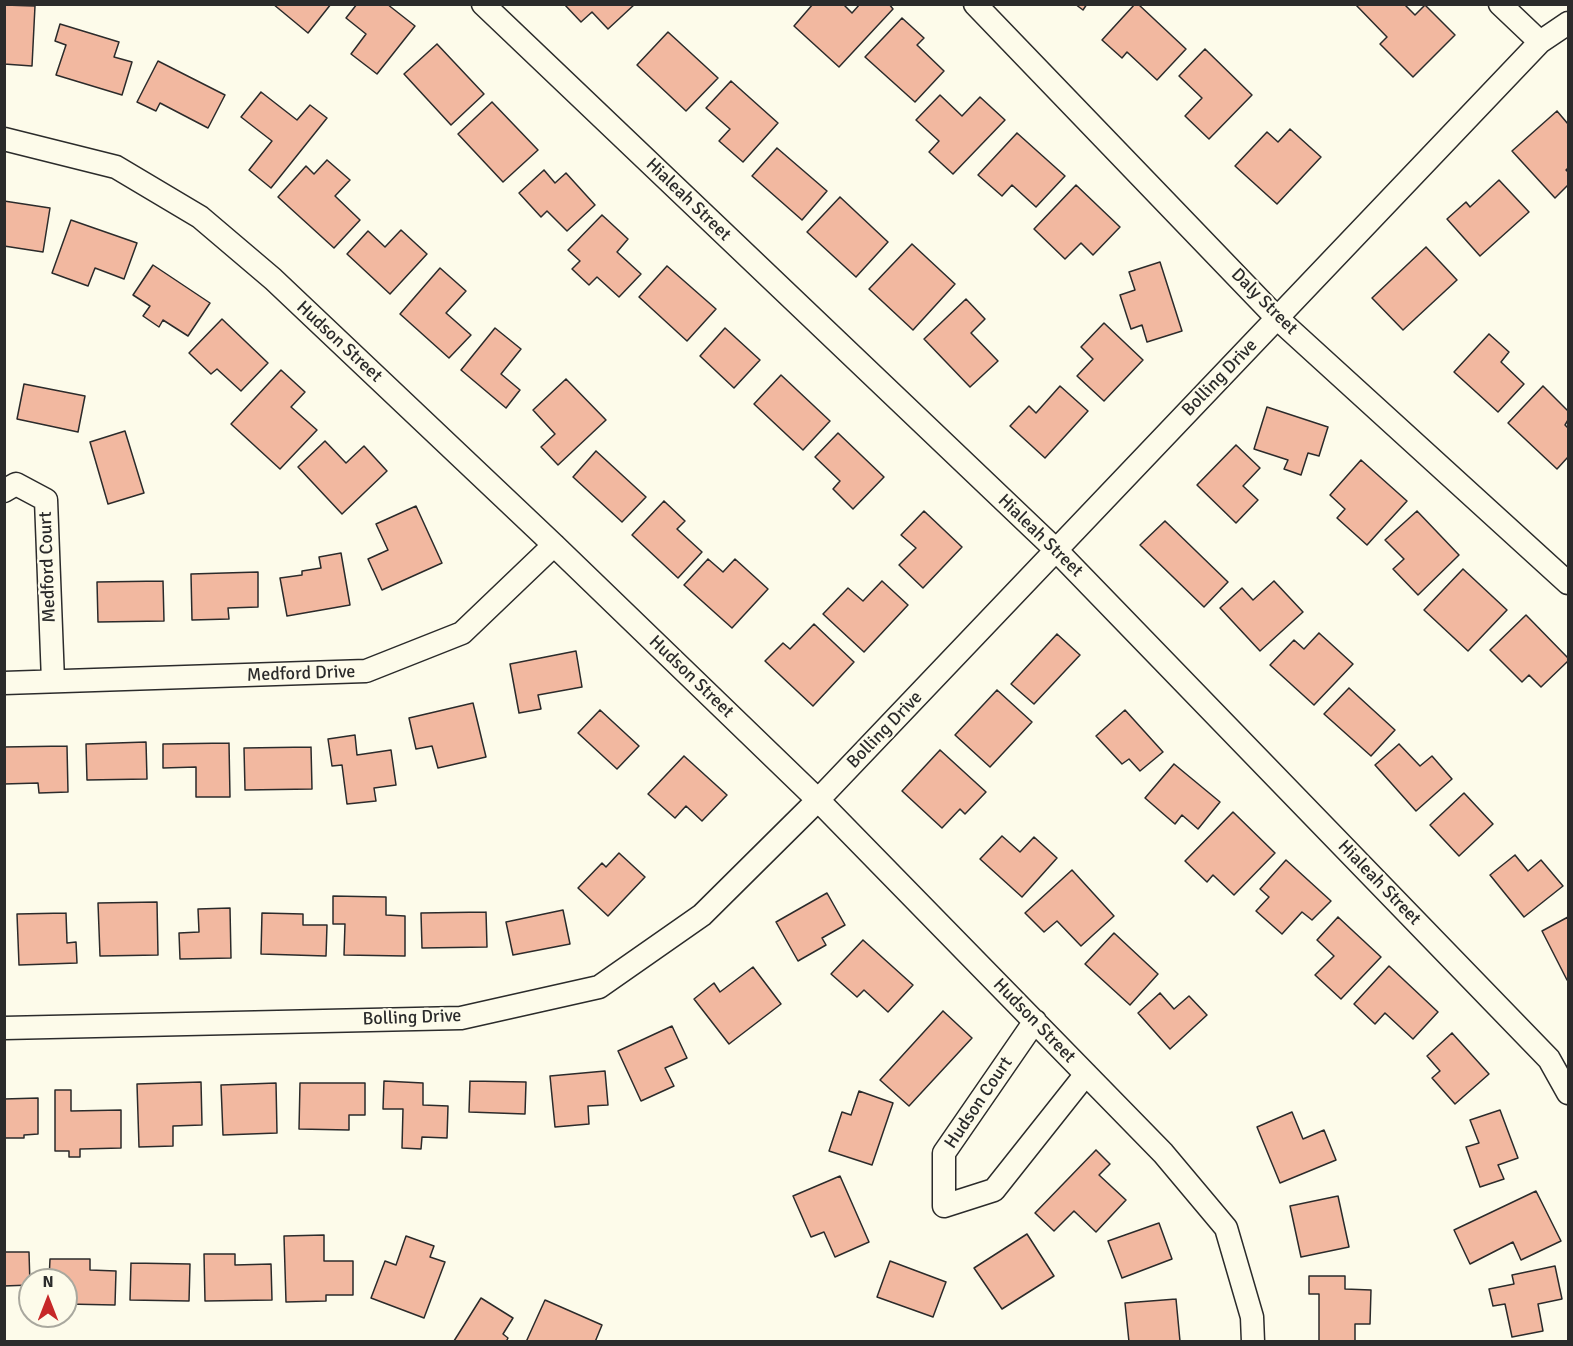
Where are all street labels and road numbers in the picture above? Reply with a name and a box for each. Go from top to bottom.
street label: Hialeah Street [641,154,735,246]
street label: Daly Street [1226,264,1302,340]
street label: Hudson Street [292,297,386,387]
street label: Bolling Drive [1178,335,1262,421]
street label: Hialeah Street [993,490,1087,582]
street label: Medford Court [35,511,61,623]
street label: Hudson Street [644,631,738,723]
street label: Medford Drive [246,661,356,687]
street label: Bolling Drive [843,687,927,773]
street label: Hialeah Street [1333,836,1425,930]
street label: Hudson Street [988,974,1080,1068]
street label: Bolling Drive [362,1005,462,1031]
street label: Hudson Court [940,1053,1018,1153]

